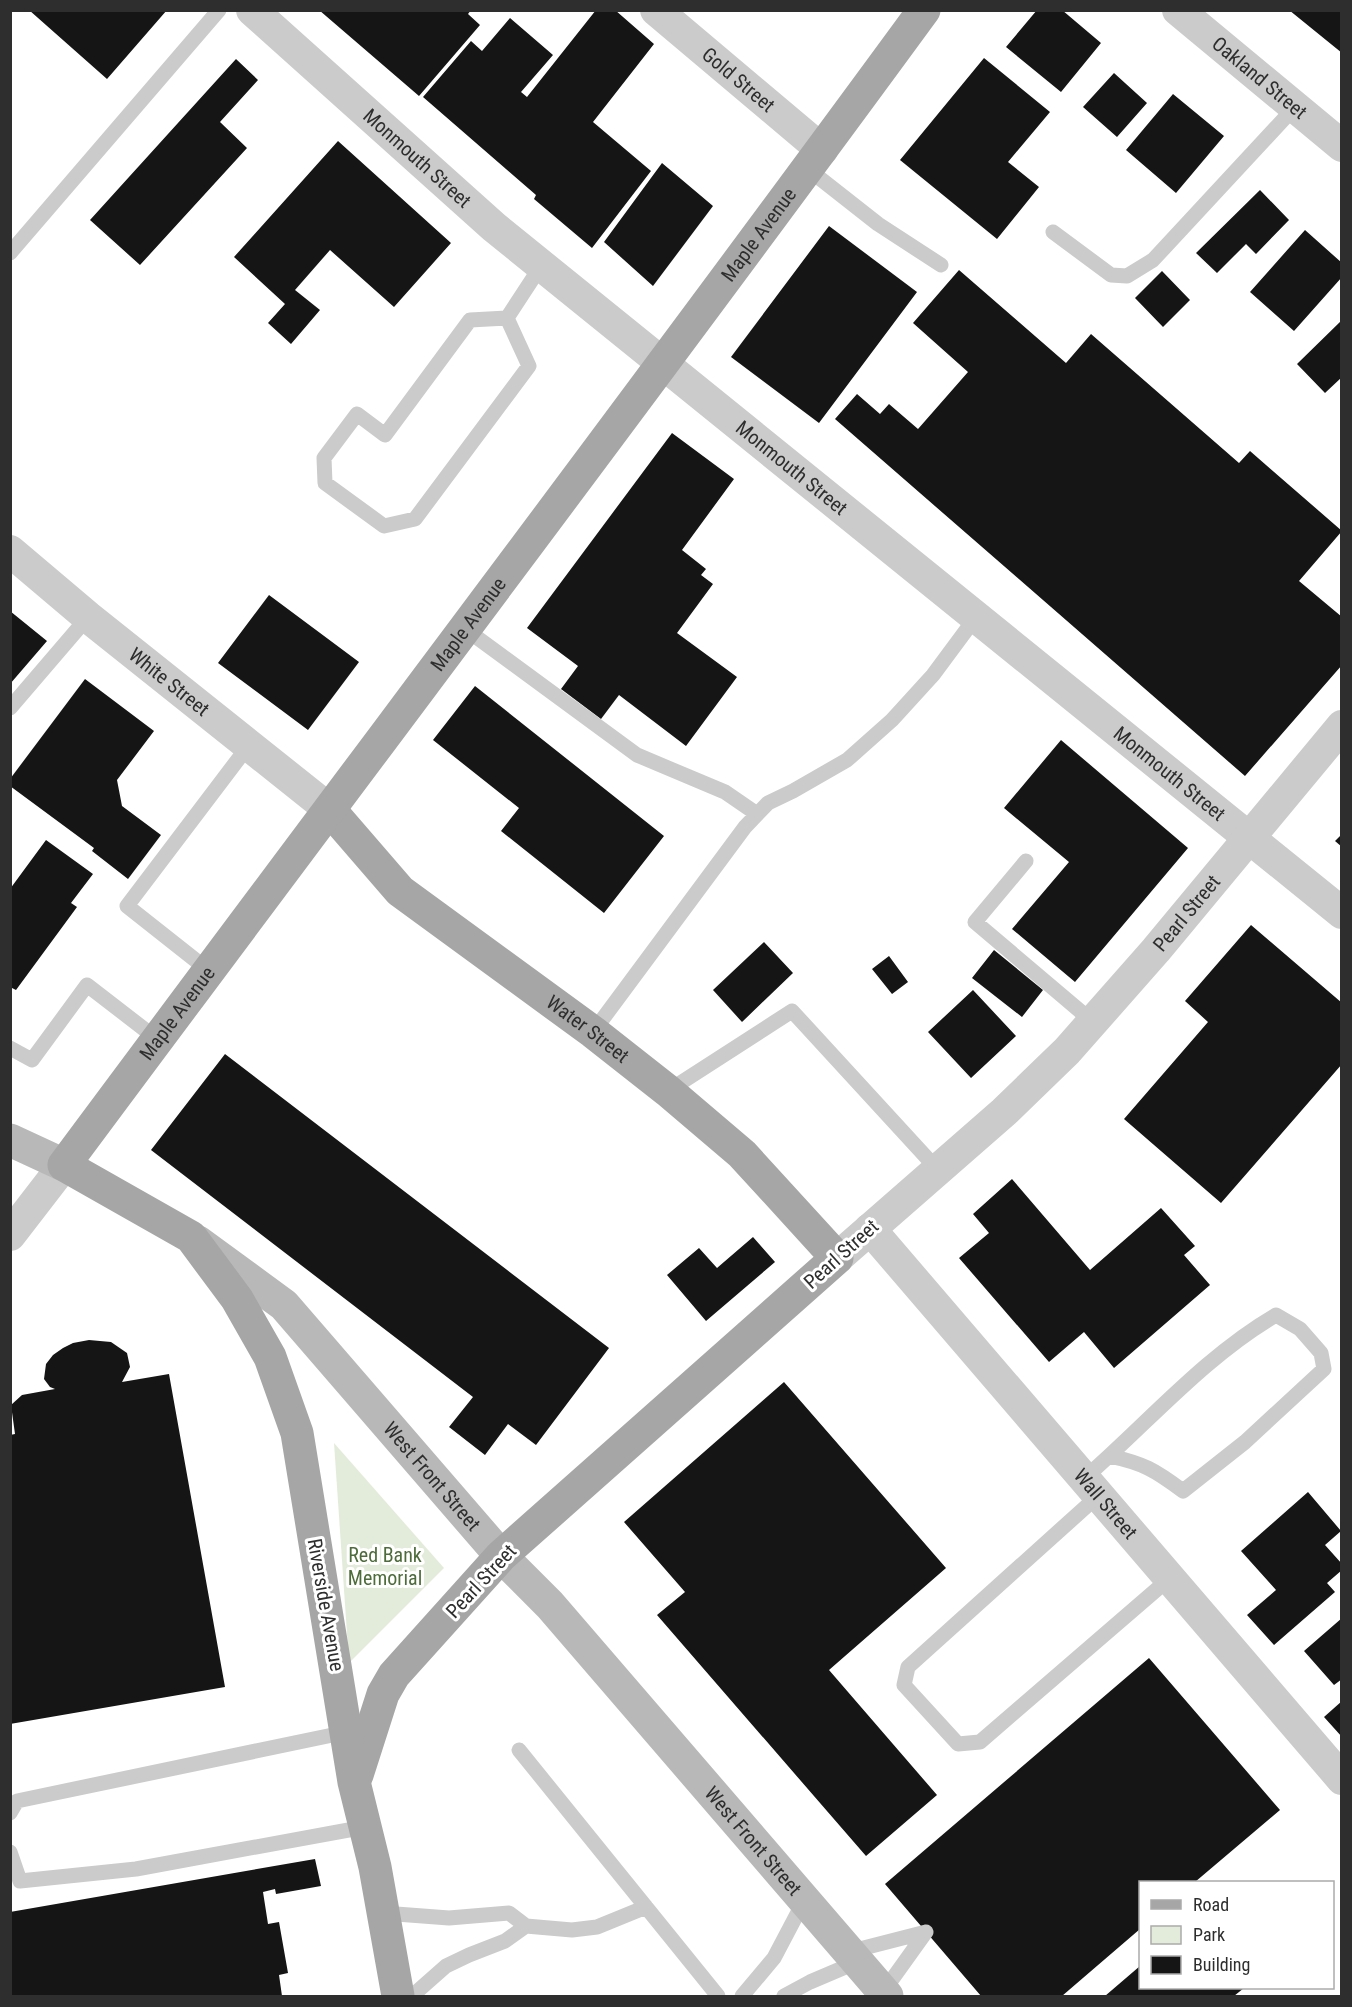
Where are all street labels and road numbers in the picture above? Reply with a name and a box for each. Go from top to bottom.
street label: Oakland Street [1207,31,1312,124]
street label: Gold Street [697,42,780,117]
street label: Monmouth Street [358,104,476,213]
street label: Maple Avenue [716,183,801,286]
street label: Monmouth Street [731,416,852,520]
street label: Maple Avenue [425,573,511,676]
street label: White Street [124,642,214,721]
street label: Monmouth Street [1109,721,1230,826]
street label: Pearl Street [1148,870,1225,956]
street label: Maple Avenue [134,962,220,1065]
street label: Water Street [542,990,634,1068]
street label: Pearl Street [799,1214,883,1294]
street label: West Front Street [378,1417,486,1536]
street label: Wall Street [1069,1464,1143,1544]
street label: Riverside Avenue [303,1537,349,1673]
street label: Pearl Street [441,1539,521,1623]
street label: West Front Street [700,1781,807,1900]

